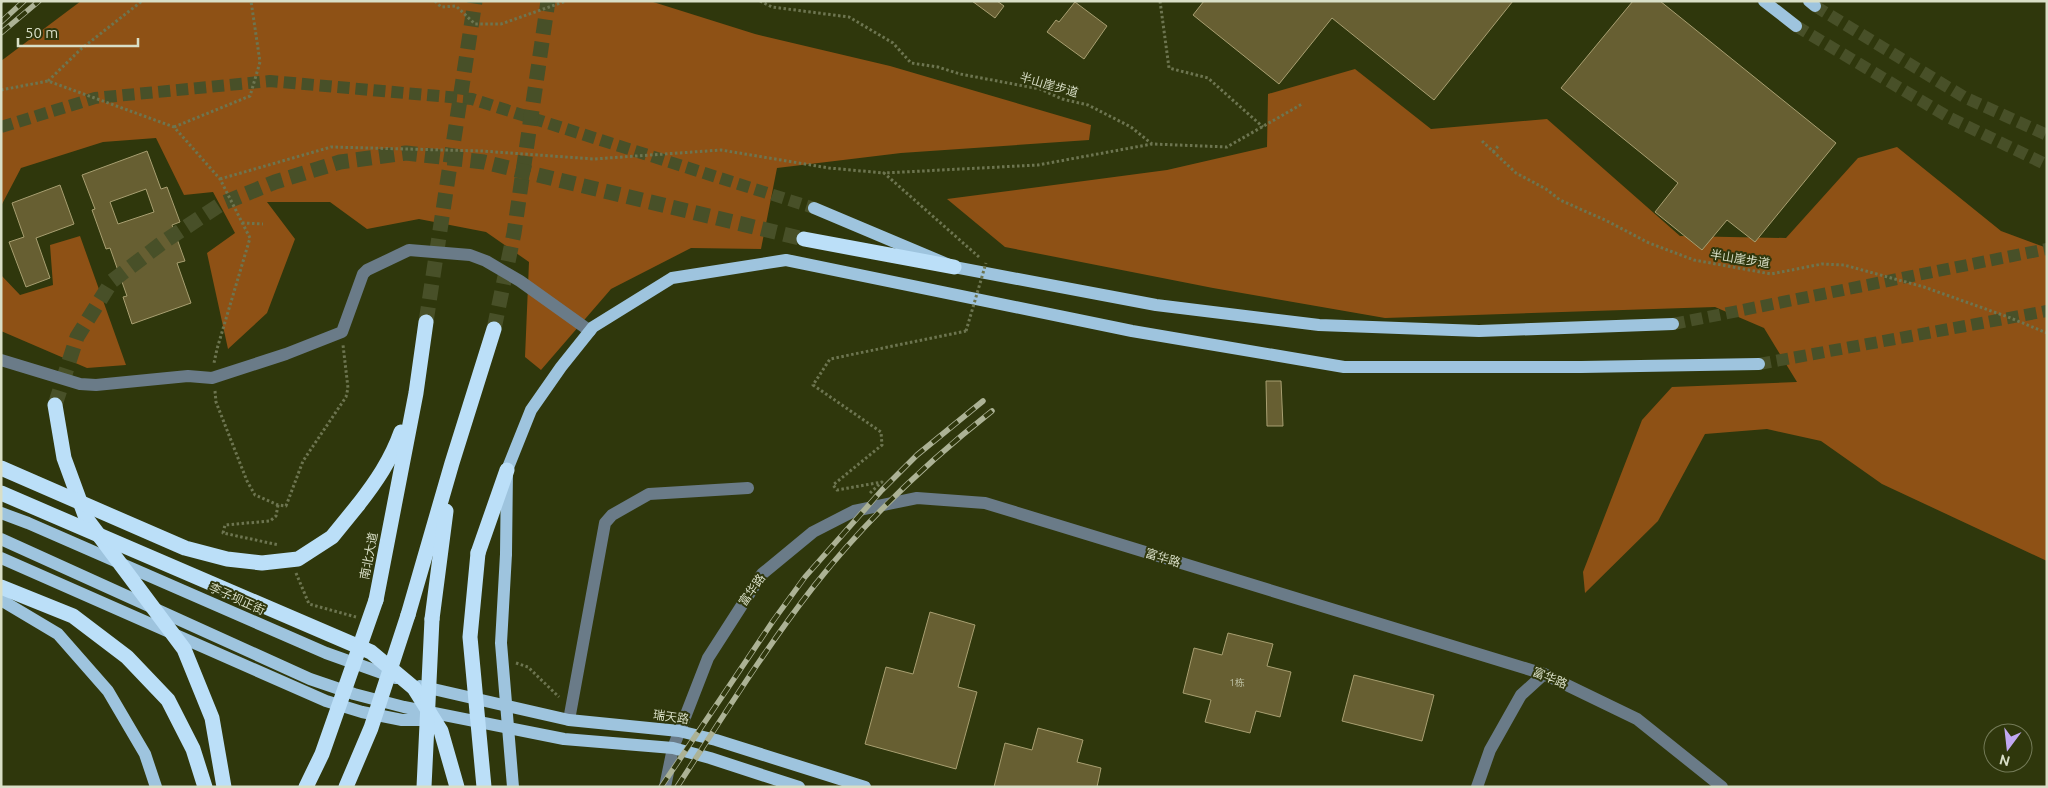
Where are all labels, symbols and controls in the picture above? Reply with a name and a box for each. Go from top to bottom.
scale bar [18,15,138,47]
text: 50 m [25,24,58,41]
street label: 半山崖步道 [1019,70,1080,99]
street label: 半山崖步道 [1709,247,1771,270]
street label: 南北大道 [358,531,379,581]
street label: 富华路 [1144,546,1182,569]
street label: 富华路 [736,571,767,608]
street label: 李子坝正街 [207,580,267,617]
street label: 富华路 [1531,665,1569,691]
house number: 1栋 [1229,677,1245,688]
street label: 瑞天路 [652,708,690,725]
north arrow [1983,723,2033,773]
text: N [1998,751,2012,770]

